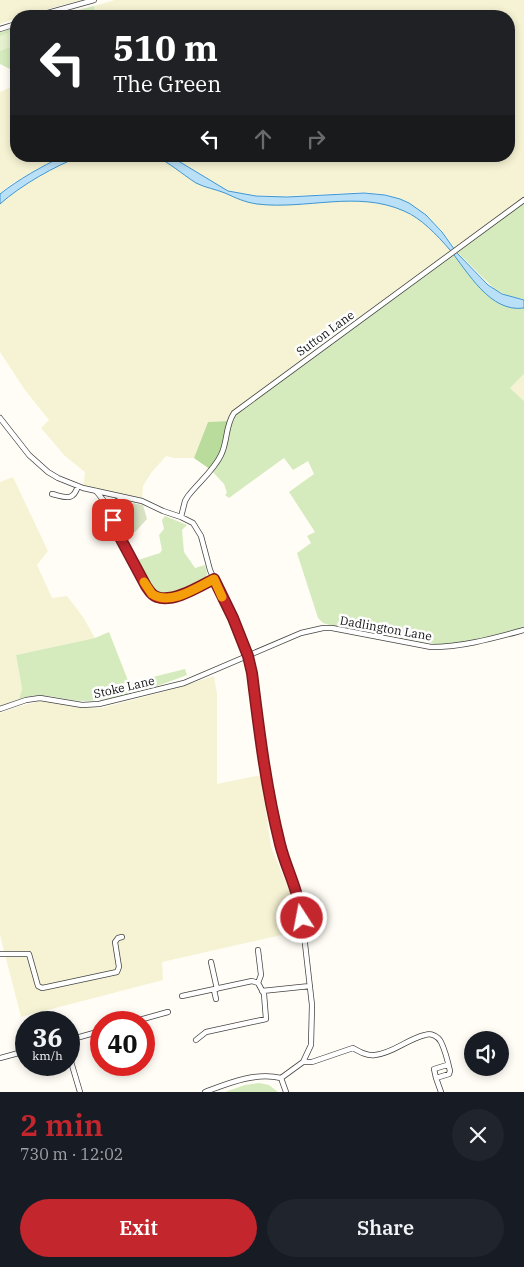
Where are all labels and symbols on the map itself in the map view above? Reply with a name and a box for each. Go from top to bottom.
street label: Sutton Lane [293,307,357,359]
pin [92,499,134,541]
street label: Dadlington Lane [339,613,433,643]
street label: Stoke Lane [92,673,156,701]
position arrow [275,891,327,943]
speed limit sign: 40 [90,1011,155,1076]

